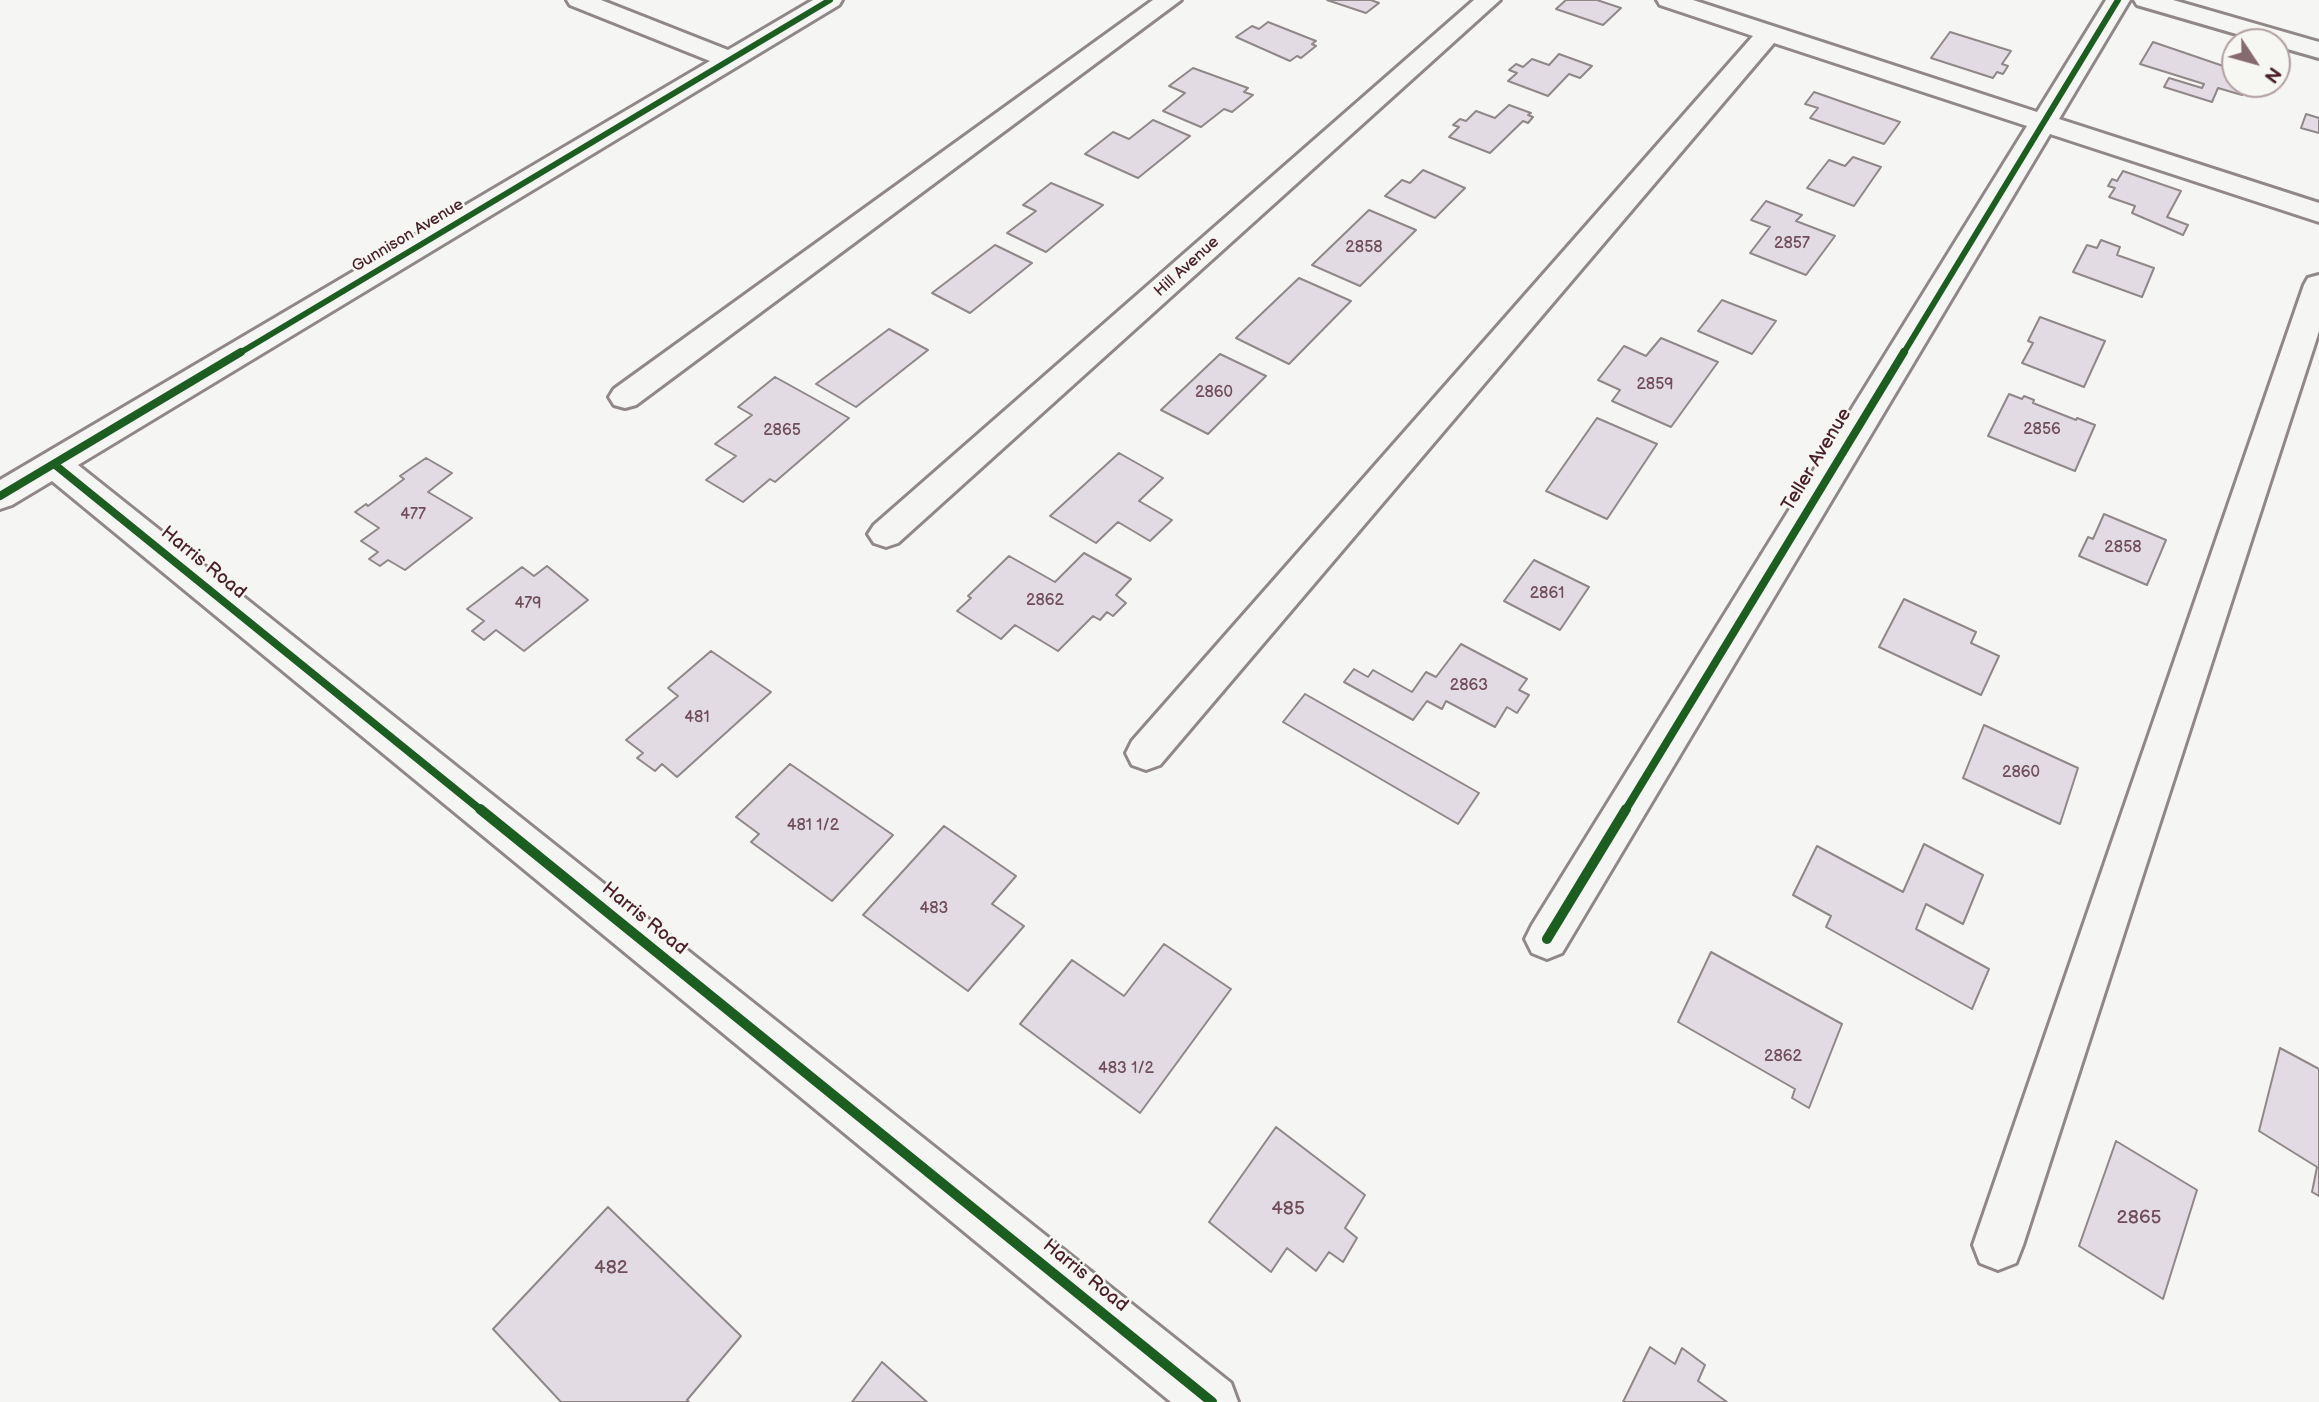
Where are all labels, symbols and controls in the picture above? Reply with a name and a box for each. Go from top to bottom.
north arrow [2221,28,2291,98]
text: N [2258,62,2285,87]
street label: Gunnison Avenue [349,195,467,277]
street label: Hill Avenue [1151,233,1223,301]
house number: 2857 [1774,234,1810,254]
house number: 2858 [1345,238,1383,258]
house number: 2859 [1636,375,1674,395]
house number: 2860 [1195,383,1233,403]
street label: Teller Avenue [1777,404,1857,516]
house number: 2856 [2023,420,2061,440]
house number: 2865 [763,421,801,441]
house number: 477 [400,505,426,525]
street label: Harris Road [156,522,250,604]
house number: 2858 [2104,538,2142,558]
house number: 2861 [1530,584,1564,604]
house number: 2862 [1026,591,1064,611]
house number: 479 [515,594,541,614]
house number: 2863 [1450,676,1488,696]
house number: 481 [684,708,710,728]
house number: 2860 [2002,763,2040,783]
house number: 481 1/2 [787,816,839,836]
street label: Harris Road [597,878,691,960]
house number: 483 [920,899,948,919]
house number: 2862 [1764,1047,1802,1067]
house number: 483 1/2 [1098,1059,1154,1079]
house number: 485 [1271,1198,1305,1220]
house number: 2865 [2117,1207,2161,1229]
street label: Harris Road [1038,1235,1132,1317]
house number: 482 [594,1257,628,1279]

